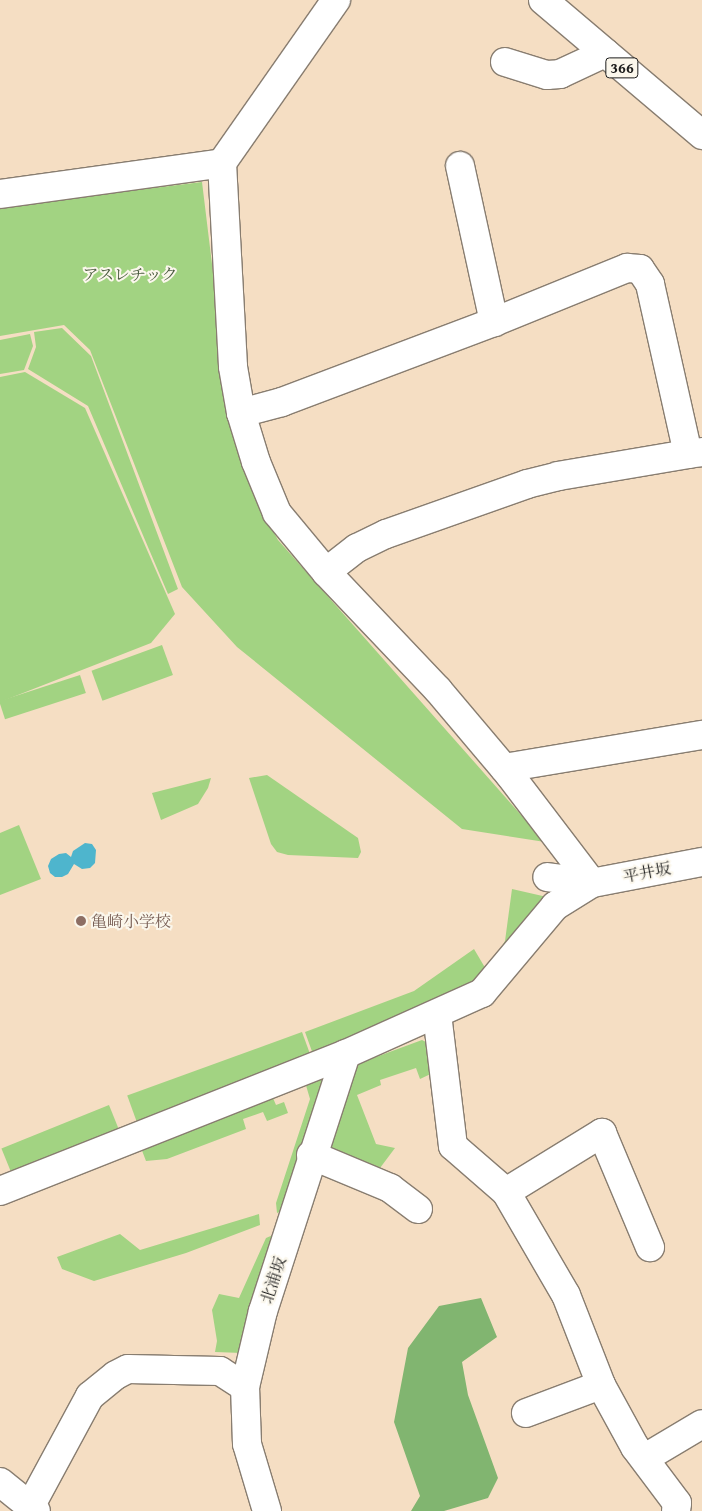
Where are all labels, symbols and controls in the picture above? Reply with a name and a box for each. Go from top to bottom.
road number: 366 [604,56,640,80]
park label: アスレチック [82,264,178,284]
street label: 平井坂 [622,858,672,886]
place label: 亀崎小学校 [91,911,171,931]
marker: 亀崎小学校 [75,915,87,927]
street label: 北浦坂 [256,1254,290,1306]

